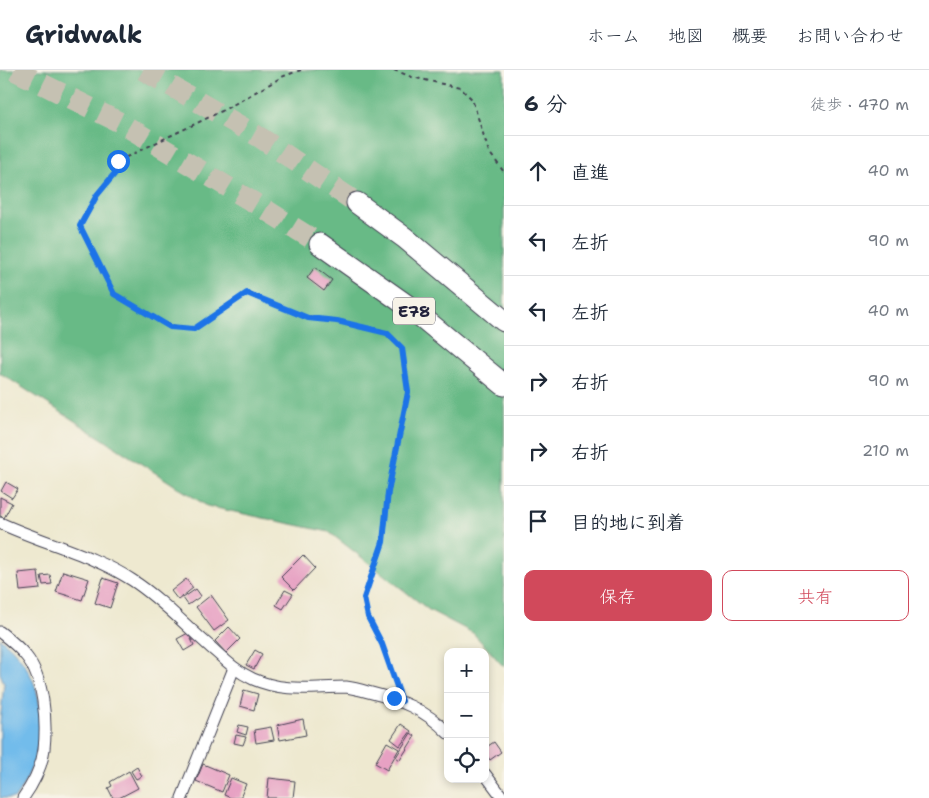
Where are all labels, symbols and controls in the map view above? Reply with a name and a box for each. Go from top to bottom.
text: Gridwalk [25,19,142,51]
text: ホーム [587,24,640,48]
text: 地図 [668,24,704,48]
text: 概要 [732,24,768,48]
text: お問い合わせ [796,24,904,48]
text: 6 分 [524,90,567,118]
text: 徒歩 · 470 m [810,94,909,115]
route start [107,150,130,173]
icon: ahead [524,157,552,185]
text: 直進 [571,160,609,185]
text: 40 m [867,160,909,181]
icon: left [524,227,552,255]
text: 左折 [571,230,609,255]
text: 90 m [868,230,909,251]
icon: left [524,297,552,325]
road number: E78 [393,298,435,325]
text: 左折 [571,300,609,325]
text: 40 m [867,300,909,321]
icon: right [524,367,552,395]
text: 右折 [571,370,609,395]
text: 90 m [868,370,909,391]
icon: right [524,437,552,465]
text: 右折 [571,440,609,465]
text: 210 m [862,440,909,461]
icon: arrive [524,507,552,535]
text: 目的地に到着 [571,510,685,535]
button: 保存 [524,570,712,621]
button: 共有 [722,570,909,621]
map controls [444,648,489,783]
button: + [444,648,489,693]
route end [383,687,406,710]
button: − [444,693,489,738]
button: locate [444,738,489,783]

